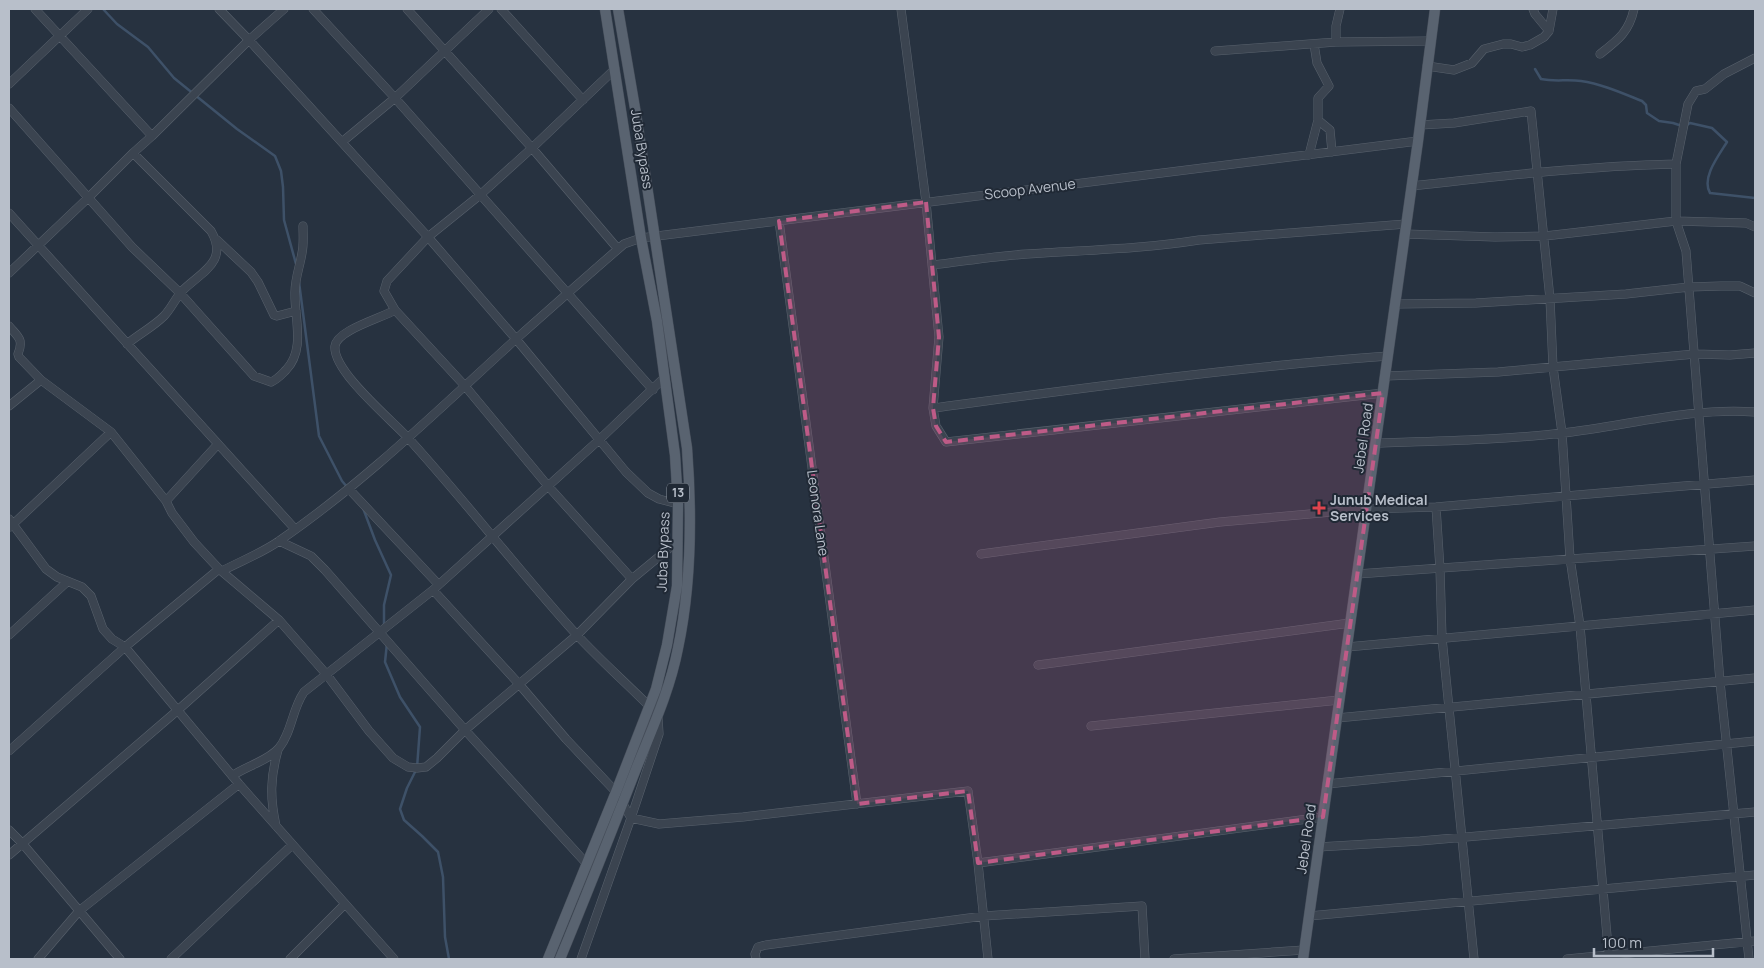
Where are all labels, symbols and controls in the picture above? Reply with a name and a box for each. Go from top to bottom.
street label: Juba Bypass [627,108,658,190]
street label: Scoop Avenue [983,173,1077,204]
street label: Jebel Road [1348,402,1377,474]
street label: Leonora Lane [803,469,834,557]
road number: 13 [667,483,689,502]
place label: Junub Medical Services [1330,490,1428,525]
marker: Junub Medical Services [1312,501,1326,515]
street label: Juba Bypass [652,511,673,592]
street label: Jebel Road [1291,803,1320,875]
scale bar [1594,926,1713,958]
text: 100 m [1602,932,1642,953]

